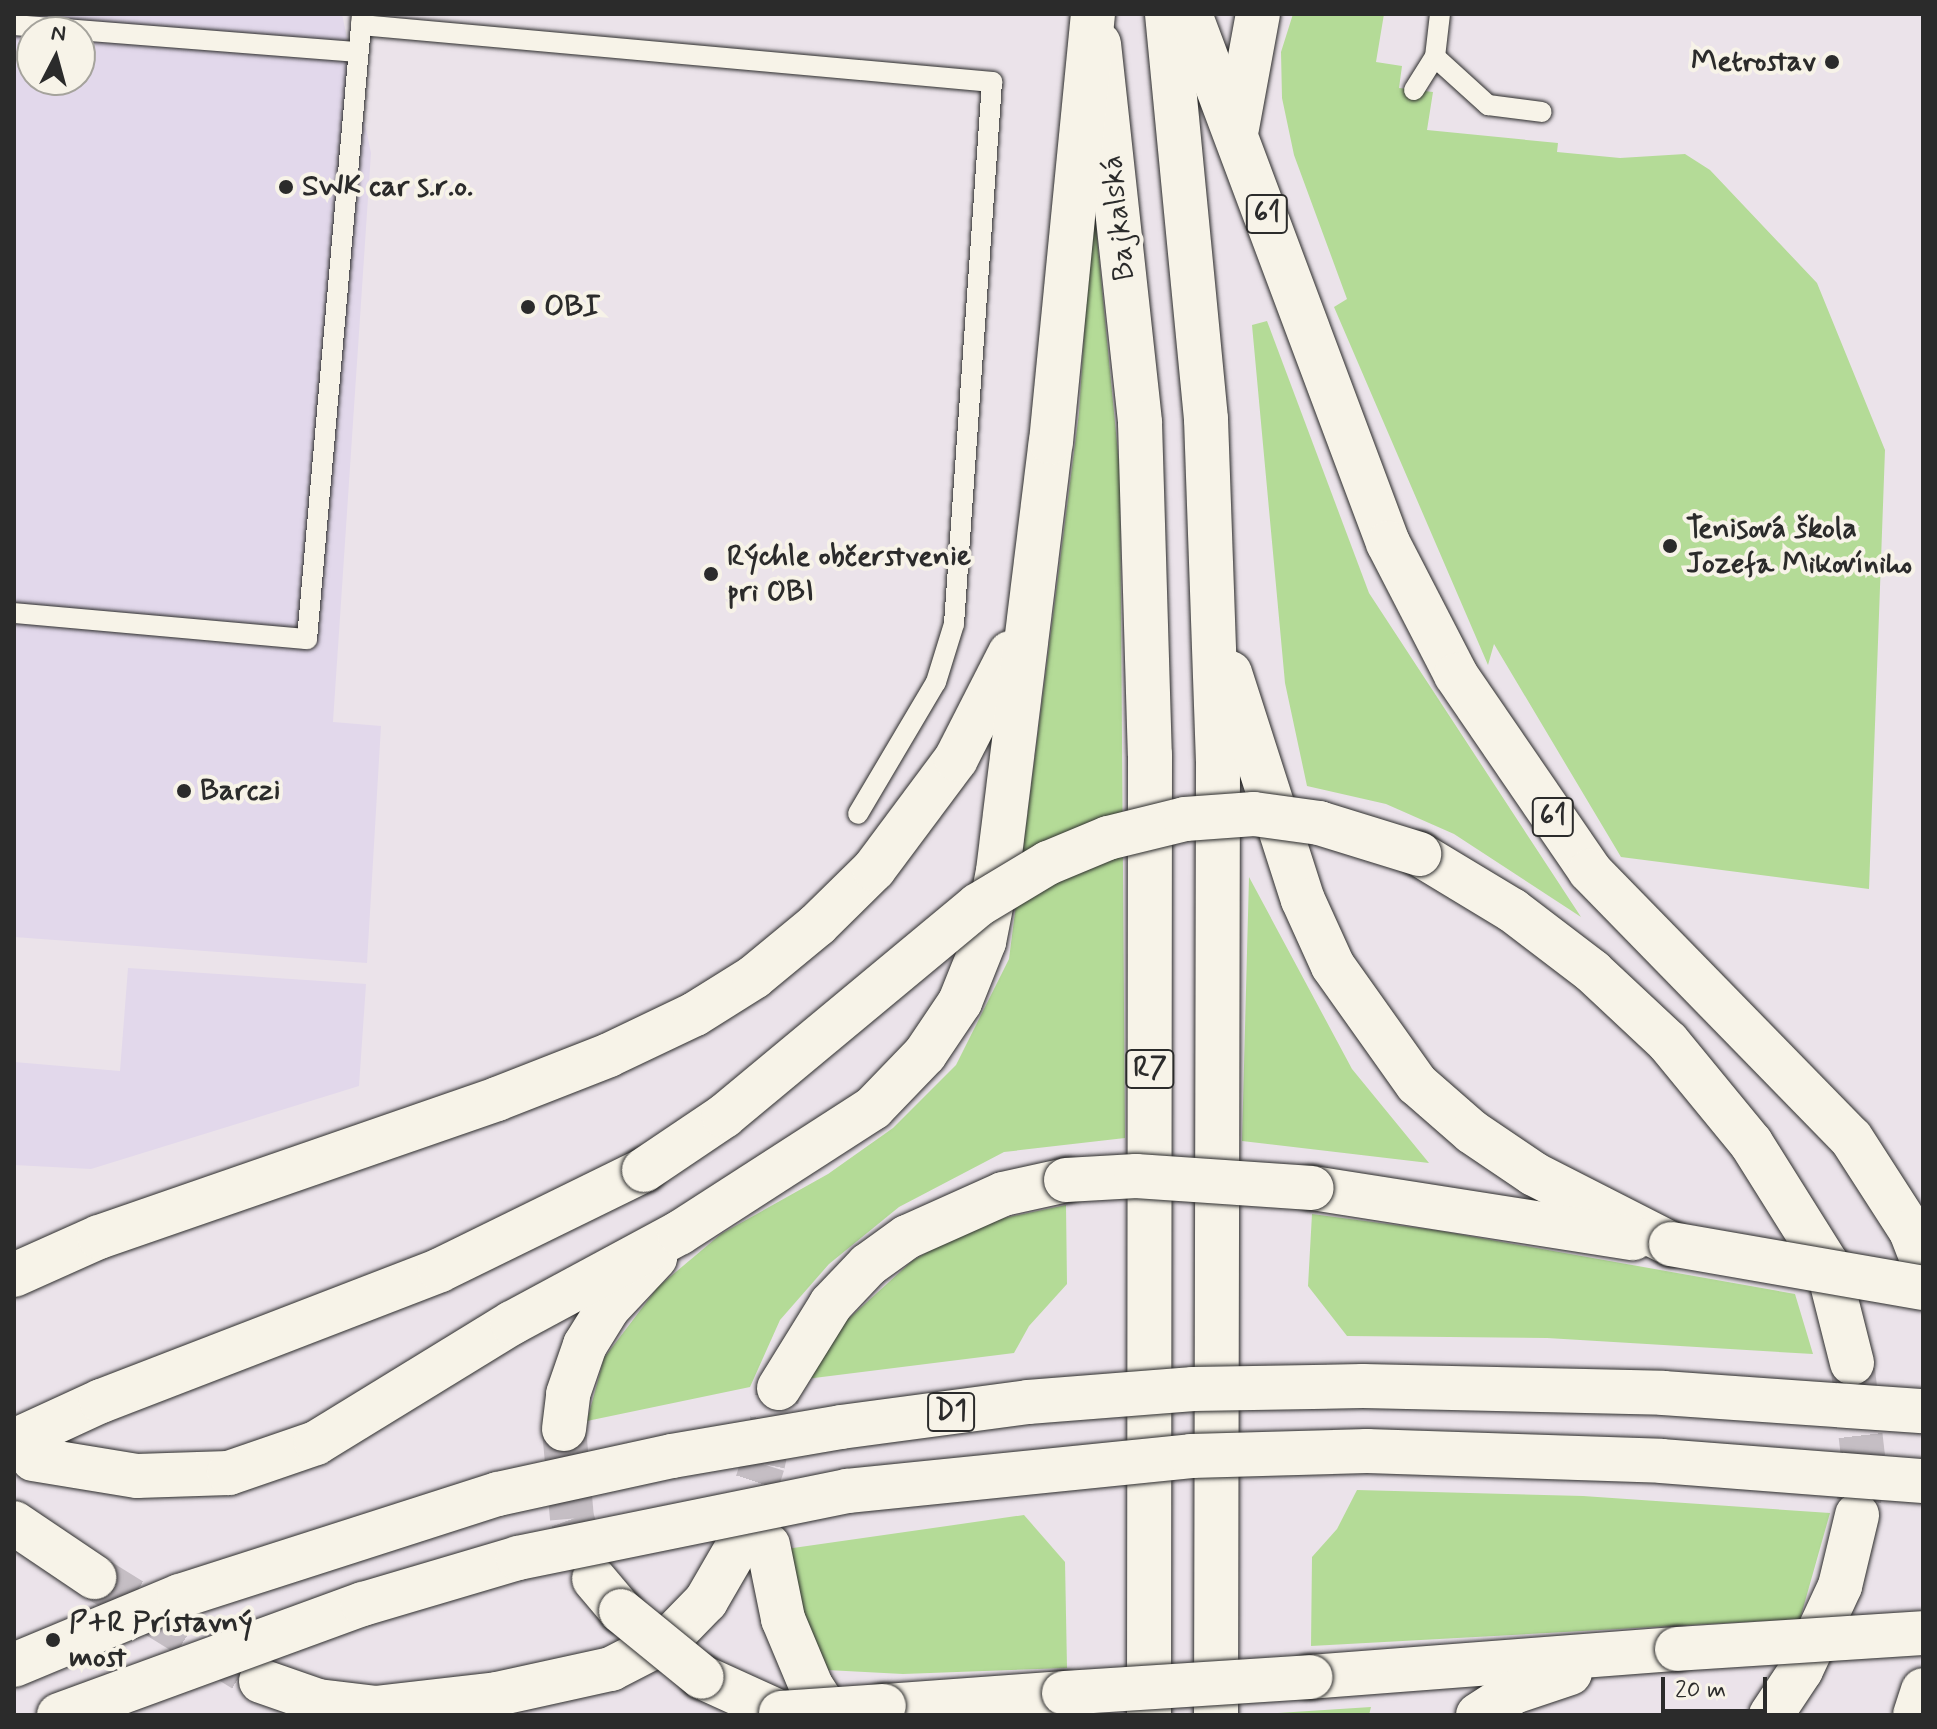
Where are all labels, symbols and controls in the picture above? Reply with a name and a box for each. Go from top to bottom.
north arrow [16,16,96,96]
text: N [50,19,67,49]
place label: Metrostav [1691,44,1816,80]
marker: Metrostav [1823,53,1841,71]
street label: Bajkalská [1095,154,1143,282]
place label: SWK car s.r.o. [302,169,475,205]
marker: SWK car s.r.o. [277,178,295,196]
road number: 61 [1245,190,1289,238]
place label: OBI [544,289,601,325]
marker: OBI [519,298,537,316]
place label: Tenisová škola Jozefa Mikovíniho [1686,511,1912,582]
marker: Tenisová škola Jozefa Mikovíniho [1661,537,1679,555]
place label: Rýchle občerstvenie pri OBI [727,539,972,610]
marker: Rýchle občerstvenie pri OBI [702,565,720,583]
place label: Barczi [200,773,280,809]
marker: Barczi [175,782,193,800]
road number: 61 [1531,793,1575,841]
road number: R7 [1124,1045,1176,1093]
road number: D1 [927,1388,975,1436]
place label: P+R Prístavný most [69,1605,252,1676]
marker: P+R Prístavný most [44,1631,62,1649]
scale bar [1665,1661,1771,1711]
text: 20 m [1675,1675,1726,1706]

